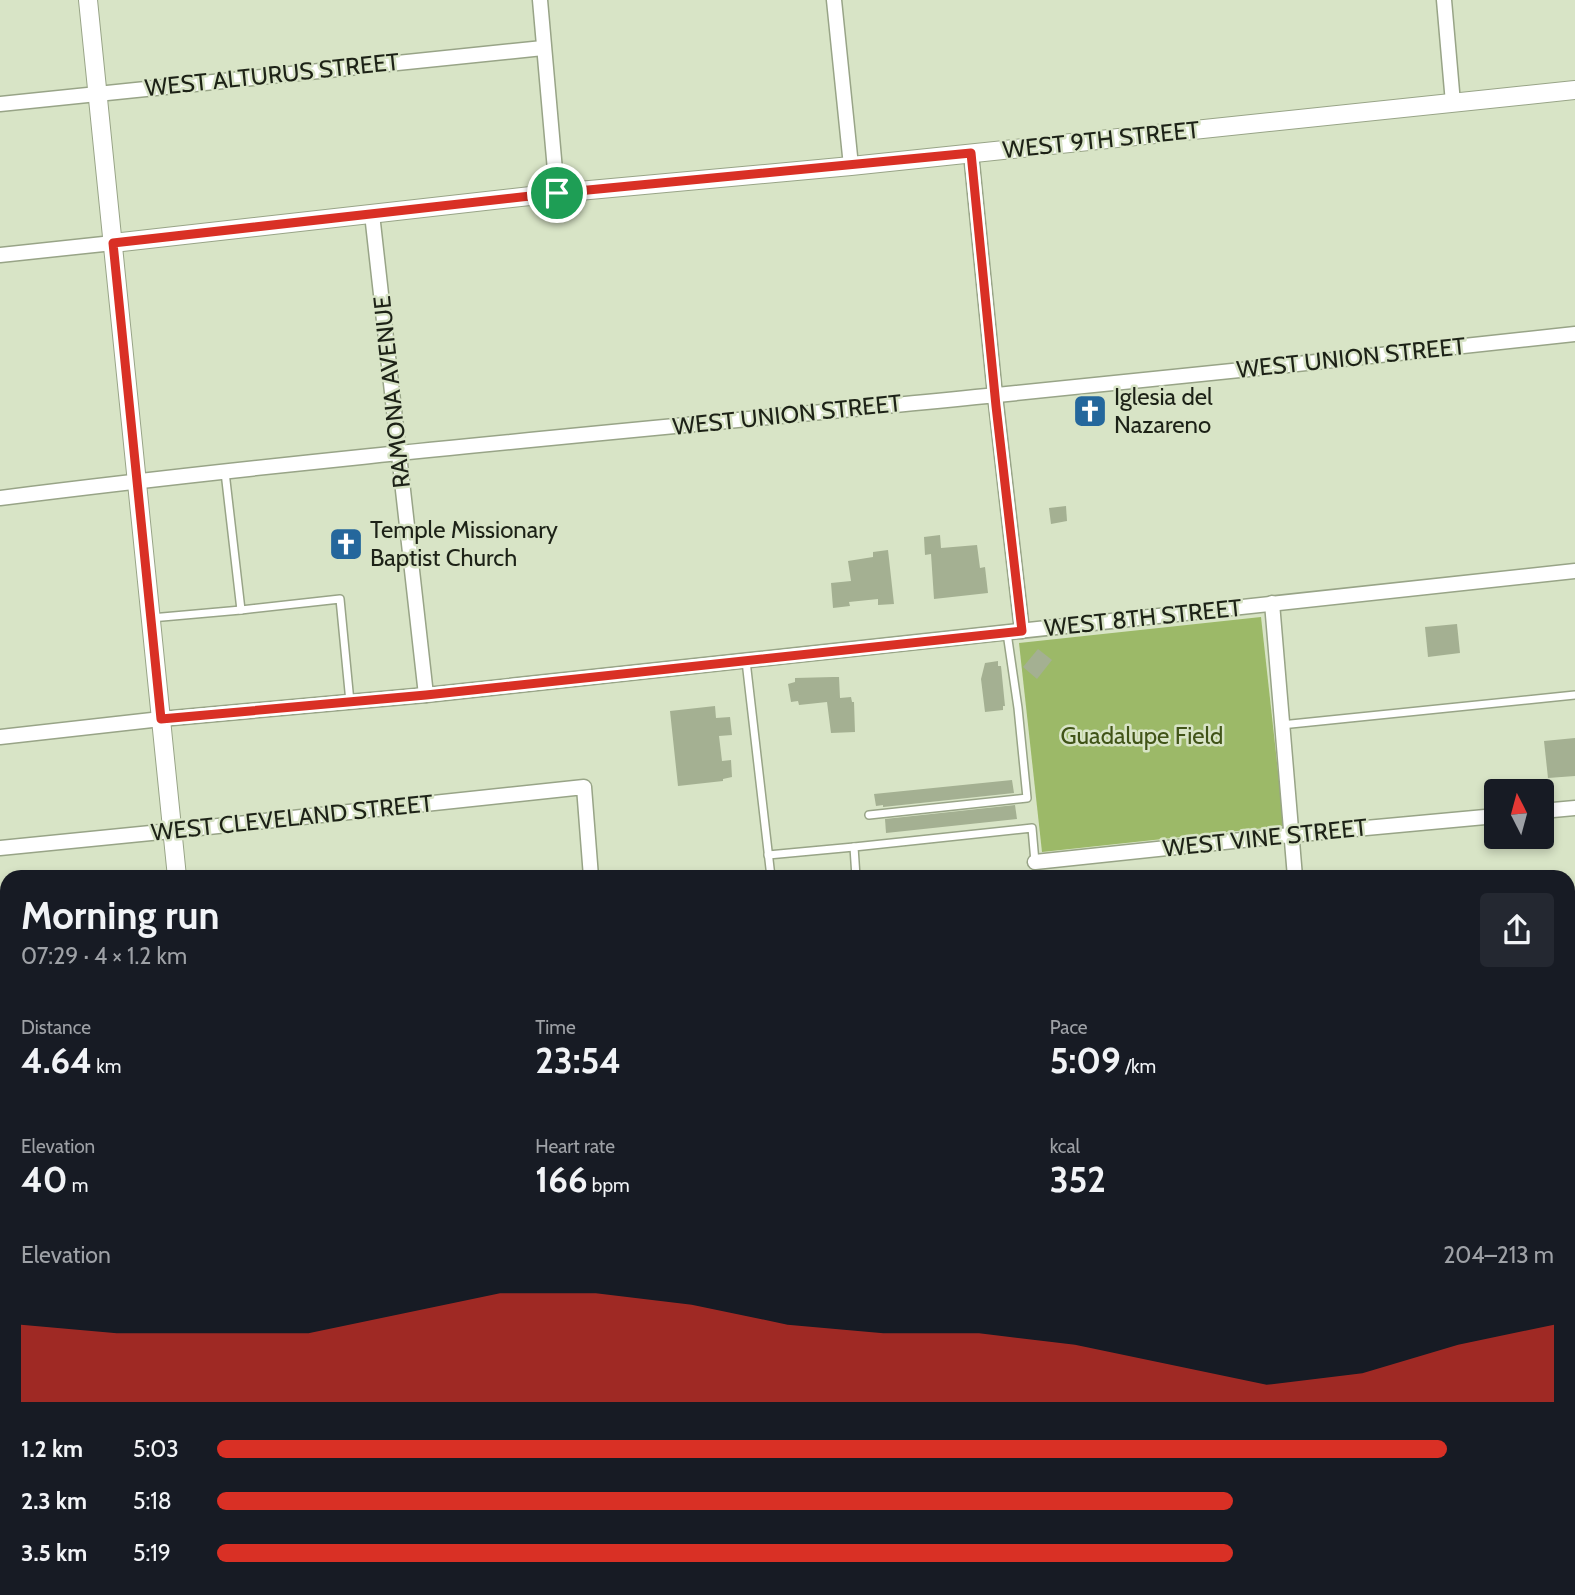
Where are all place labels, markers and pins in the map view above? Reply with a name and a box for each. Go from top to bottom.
pin [527,163,587,223]
place label: Iglesia del Nazareno [1114,382,1213,439]
church icon: Iglesia del Nazareno [1071,392,1109,430]
place label: Temple Missionary Baptist Church [370,515,558,572]
church icon: Temple Missionary Baptist Church [327,525,365,563]

